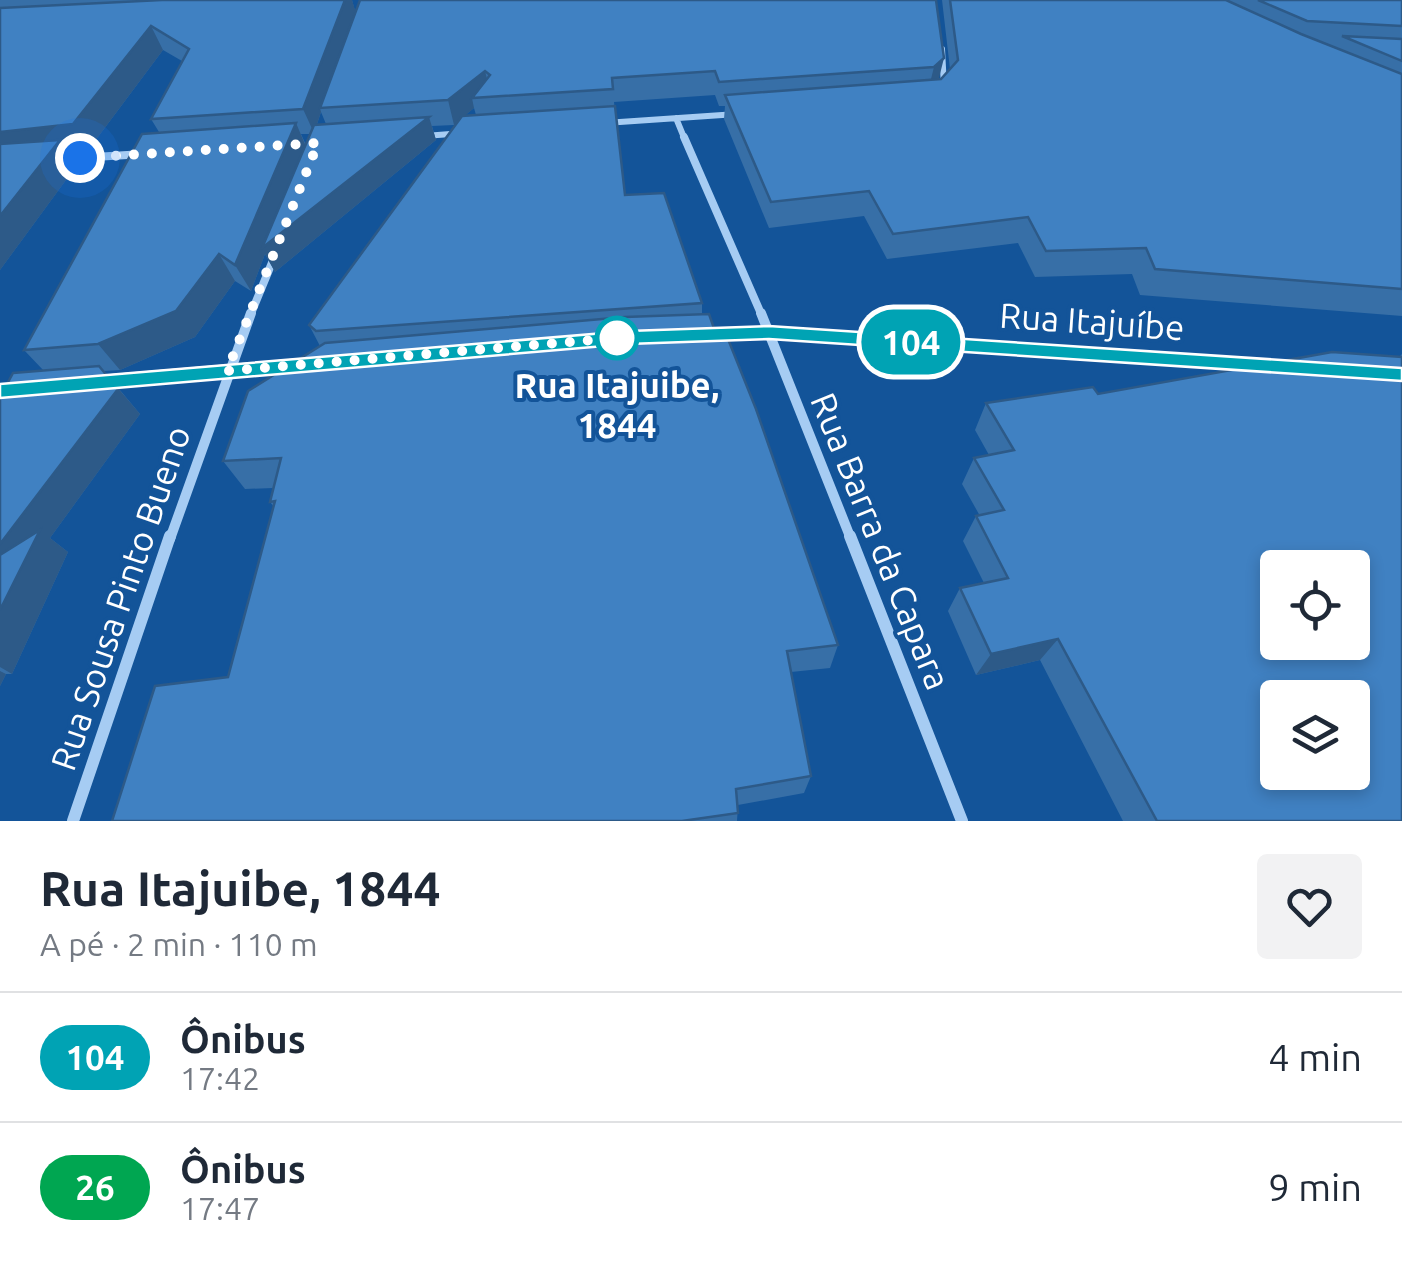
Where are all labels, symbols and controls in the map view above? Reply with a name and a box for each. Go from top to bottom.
your location [55,133,105,183]
street label: Rua Itajuíbe [998,295,1186,347]
line badge: 104 [854,310,968,374]
marker: Rua Itajuibe, 1844 [596,317,638,359]
text: 104 [881,322,941,362]
place label: Rua Itajuibe, 1844 [515,365,719,445]
street label: Rua Barra da Capara [803,387,959,695]
street label: Rua Sousa Pinto Bueno [42,421,198,775]
map controls [1260,550,1370,790]
button: locate [1260,550,1370,660]
button: layers [1260,680,1370,790]
button: heart [1257,854,1362,959]
text: Rua Itajuibe, 1844 [40,861,441,915]
text: A pé · 2 min · 110 m [40,926,318,962]
text: Ônibus [180,1018,306,1060]
text: 4 min [1268,1036,1362,1078]
text: 104 [65,1037,125,1077]
text: 17:42 [180,1060,260,1096]
text: Ônibus [180,1148,306,1190]
text: 9 min [1268,1166,1362,1208]
text: 26 [75,1167,115,1207]
text: 17:47 [180,1190,260,1226]

